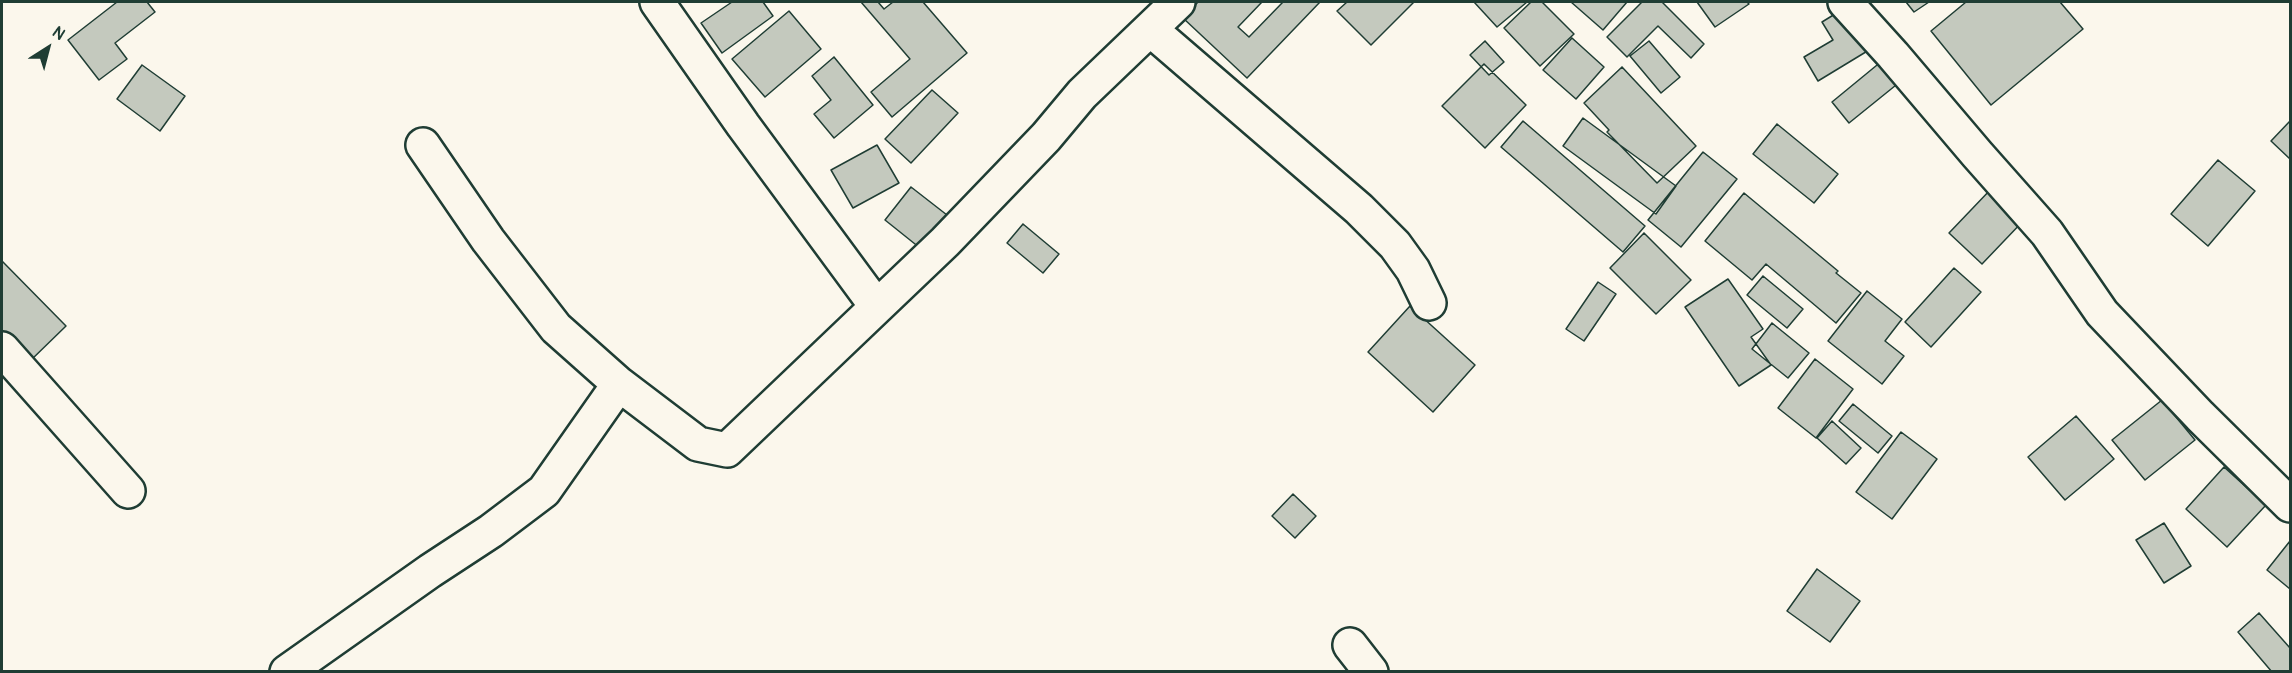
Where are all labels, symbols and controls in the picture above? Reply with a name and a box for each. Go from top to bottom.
north arrow [18,18,78,78]
text: N [48,22,69,45]

